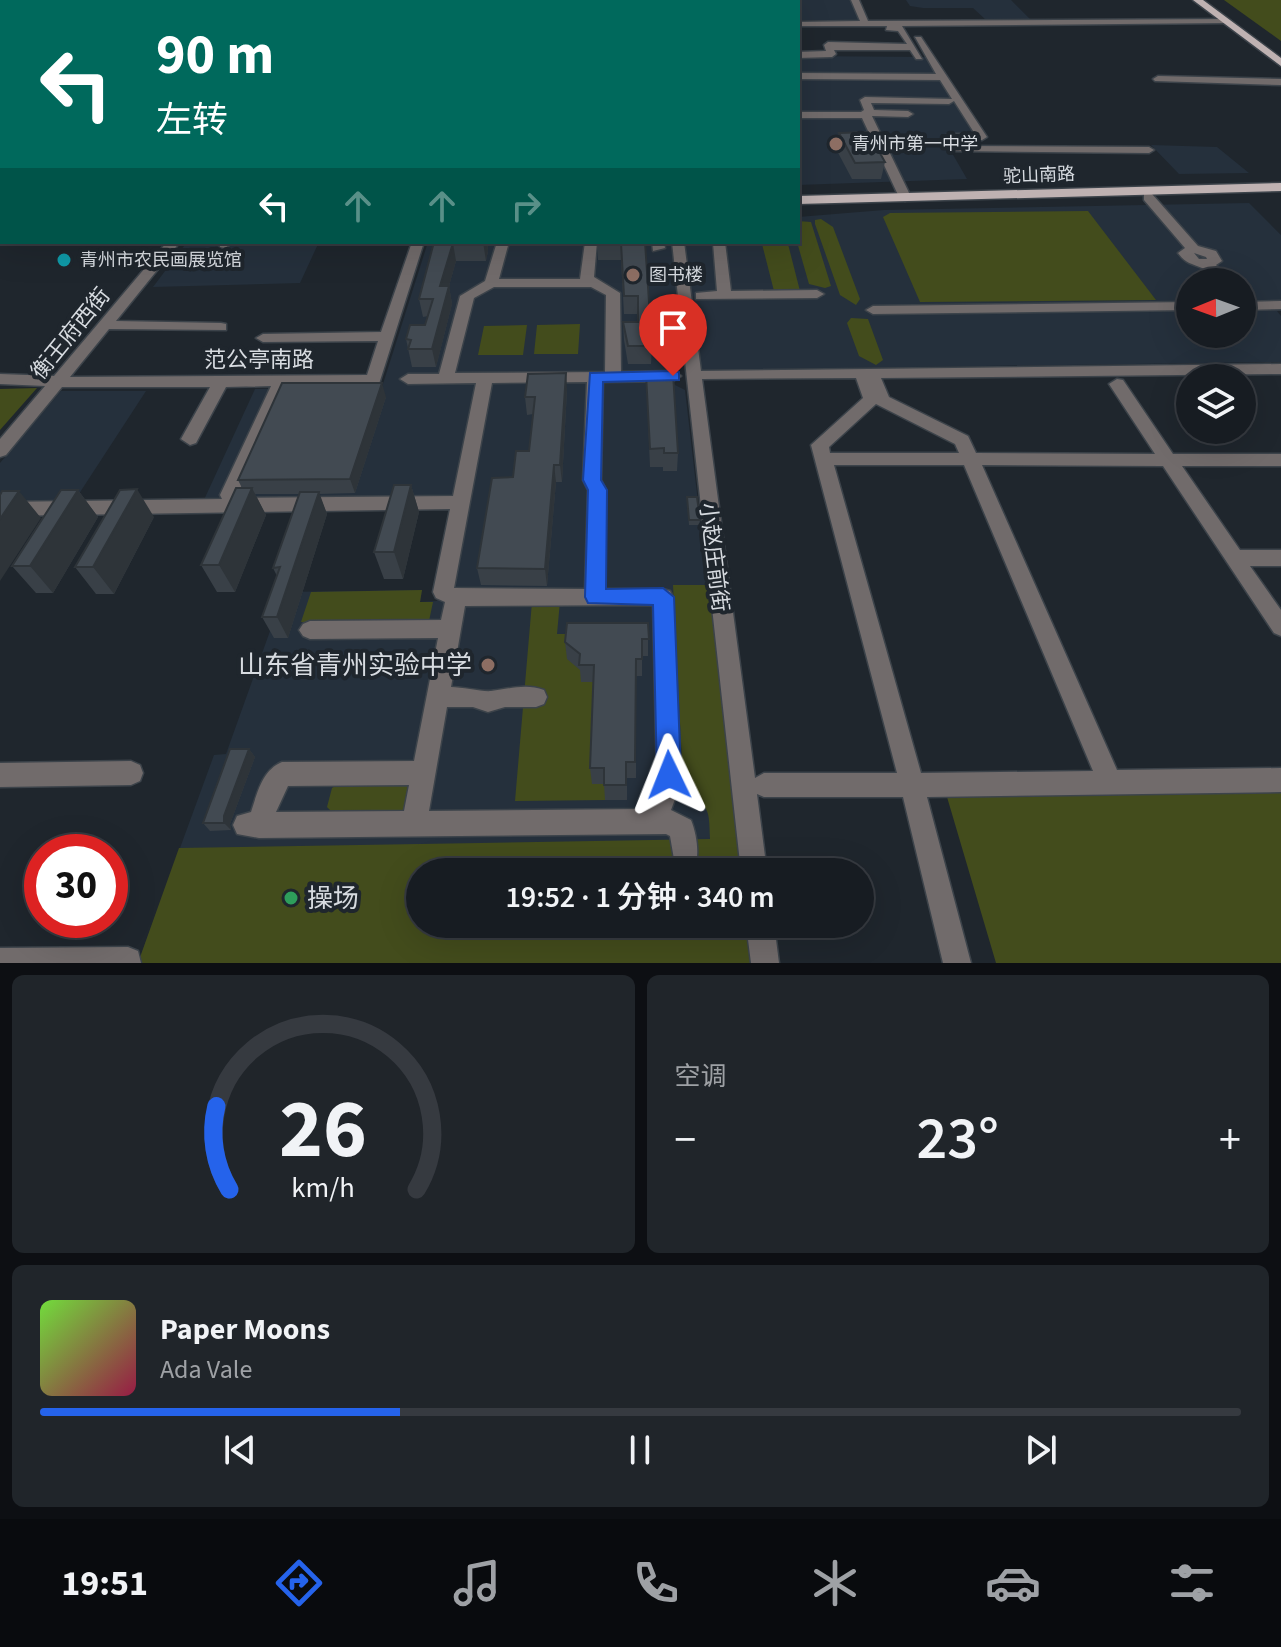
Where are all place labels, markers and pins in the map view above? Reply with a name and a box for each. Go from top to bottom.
place label: 青州市第一中学 [852,132,978,157]
marker: 青州市第一中学 [827,135,845,153]
place label: 青州市农民画展览馆 [80,248,242,273]
marker: 青州市农民画展览馆 [55,251,73,269]
place label: 图书楼 [649,263,703,288]
marker: 图书楼 [624,266,642,284]
pin [639,294,707,376]
place label: 山东省青州实验中学 [238,647,472,684]
marker: 山东省青州实验中学 [479,656,497,674]
place label: 操场 [307,880,359,917]
marker: 操场 [282,889,300,907]

